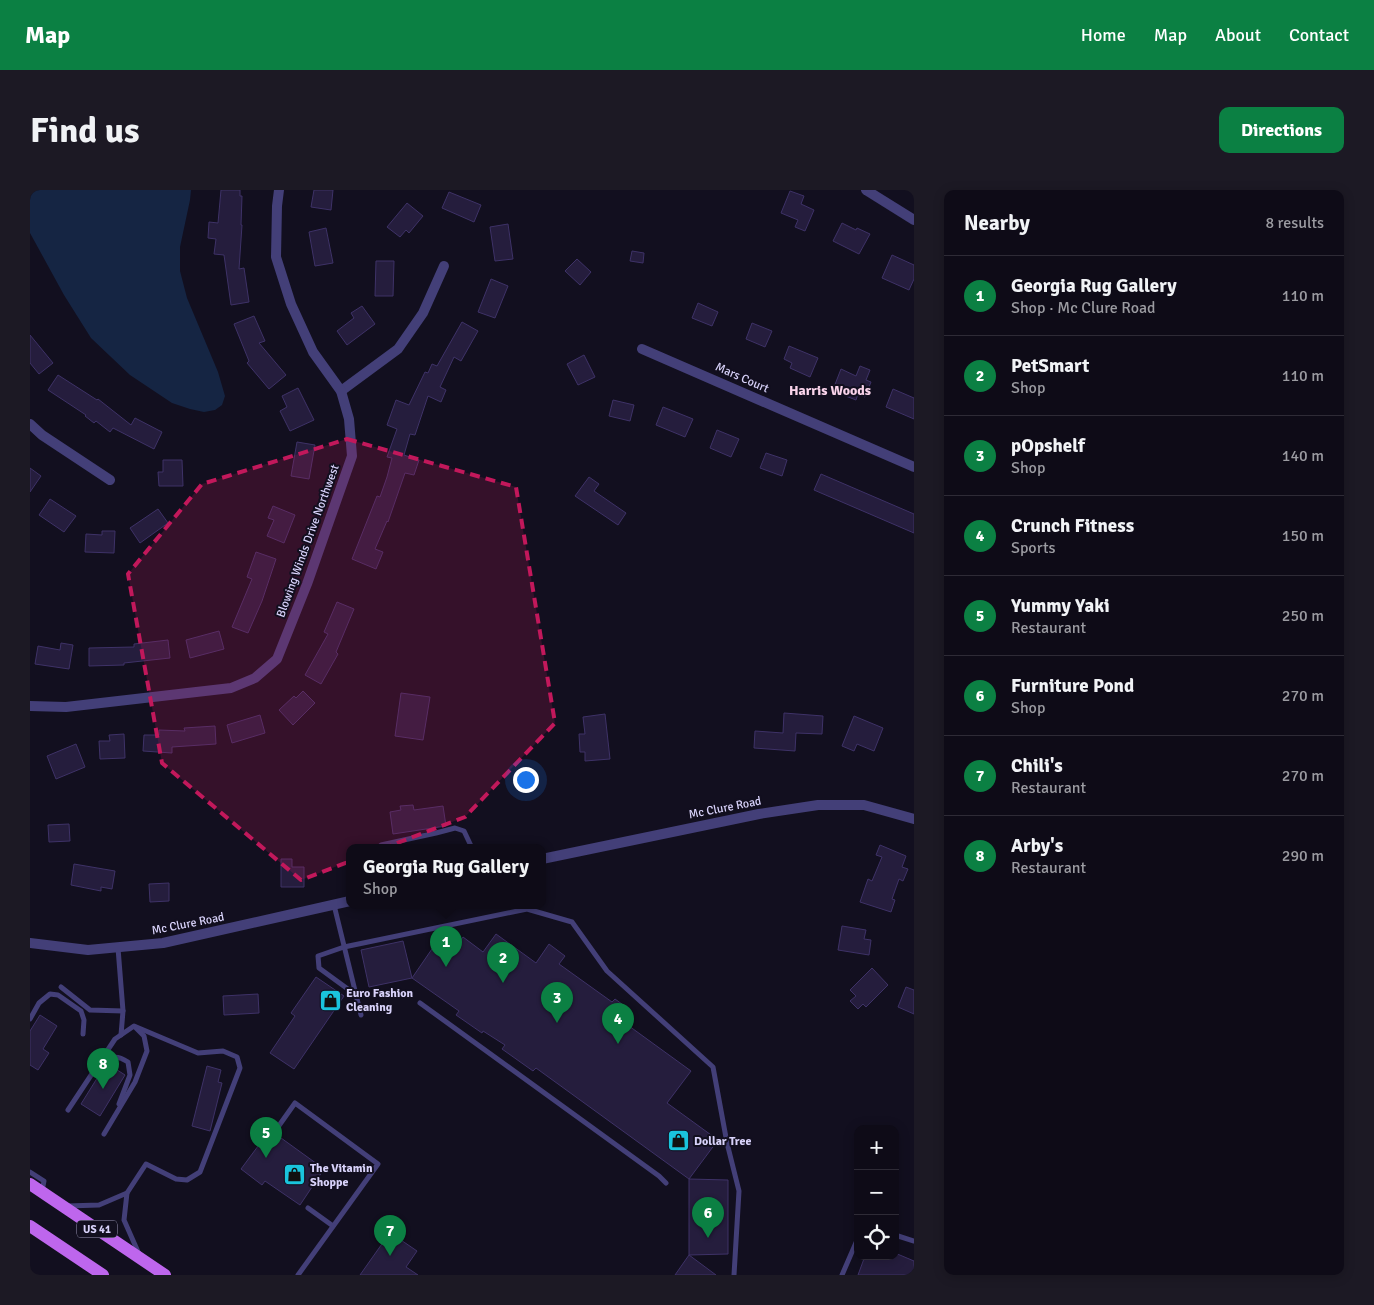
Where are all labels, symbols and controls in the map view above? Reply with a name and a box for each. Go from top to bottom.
text: Map [25,20,70,50]
text: Home [1081,24,1126,46]
text: Map [1154,24,1187,46]
text: About [1215,24,1261,46]
text: Contact [1289,24,1349,46]
button: Directions [1219,107,1344,153]
text: Find us [30,109,140,152]
text: Nearby [964,210,1030,236]
text: 8 results [1265,213,1324,233]
text: Georgia Rug Gallery [1011,274,1177,298]
text: 1 [976,286,984,306]
text: 110 m [1282,286,1324,306]
text: Shop · Mc Clure Road [1011,298,1156,318]
text: PetSmart [1011,354,1089,378]
street label: Mars Court [713,360,771,396]
text: 2 [976,366,984,386]
text: 110 m [1282,366,1324,386]
text: Shop [1011,378,1045,398]
district label: Harris Woods [789,382,871,399]
text: pOpshelf [1011,434,1085,458]
text: 3 [976,446,984,466]
text: 140 m [1282,446,1324,466]
text: Shop [1011,458,1045,478]
street label: Blowing Winds Drive Northwest [273,462,343,620]
text: Crunch Fitness [1011,514,1134,538]
text: 4 [976,526,984,546]
text: 150 m [1282,526,1324,546]
text: Sports [1011,538,1056,558]
text: Yummy Yaki [1011,594,1110,618]
text: 5 [976,606,984,626]
text: 250 m [1282,606,1324,626]
text: Restaurant [1011,618,1086,638]
text: Furniture Pond [1011,674,1134,698]
text: 6 [976,686,984,706]
text: 270 m [1282,686,1324,706]
text: Shop [1011,698,1045,718]
text: Chili's [1011,754,1063,778]
text: 7 [976,766,984,786]
text: 270 m [1282,766,1324,786]
your location [513,767,539,793]
text: Restaurant [1011,778,1086,798]
street label: Mc Clure Road [687,794,763,822]
text: Arby's [1011,834,1063,858]
popup [346,844,546,909]
text: 8 [976,846,984,866]
text: 290 m [1282,846,1324,866]
text: Georgia Rug Gallery [363,855,529,879]
text: Restaurant [1011,858,1086,878]
text: Shop [363,879,398,899]
street label: Mc Clure Road [150,910,226,938]
pin: 1 [430,926,462,967]
pin: 2 [487,942,519,983]
pin: 3 [541,982,573,1023]
place label: Euro Fashion Cleaning [346,986,414,1015]
shop icon: Euro Fashion Cleaning [318,988,342,1012]
pin: 4 [602,1003,634,1044]
pin: 8 [87,1048,119,1089]
pin: 5 [250,1117,282,1158]
map controls [854,1125,899,1260]
button: + [854,1125,899,1170]
shop icon: Dollar Tree [666,1129,690,1153]
place label: Dollar Tree [694,1134,751,1149]
place label: The Vitamin Shoppe [310,1161,373,1190]
shop icon: The Vitamin Shoppe [282,1163,306,1187]
button: − [854,1170,899,1215]
pin: 6 [692,1197,724,1238]
pin: 7 [374,1215,406,1256]
button: locate [854,1215,899,1260]
road number: US 41 [77,1220,117,1238]

